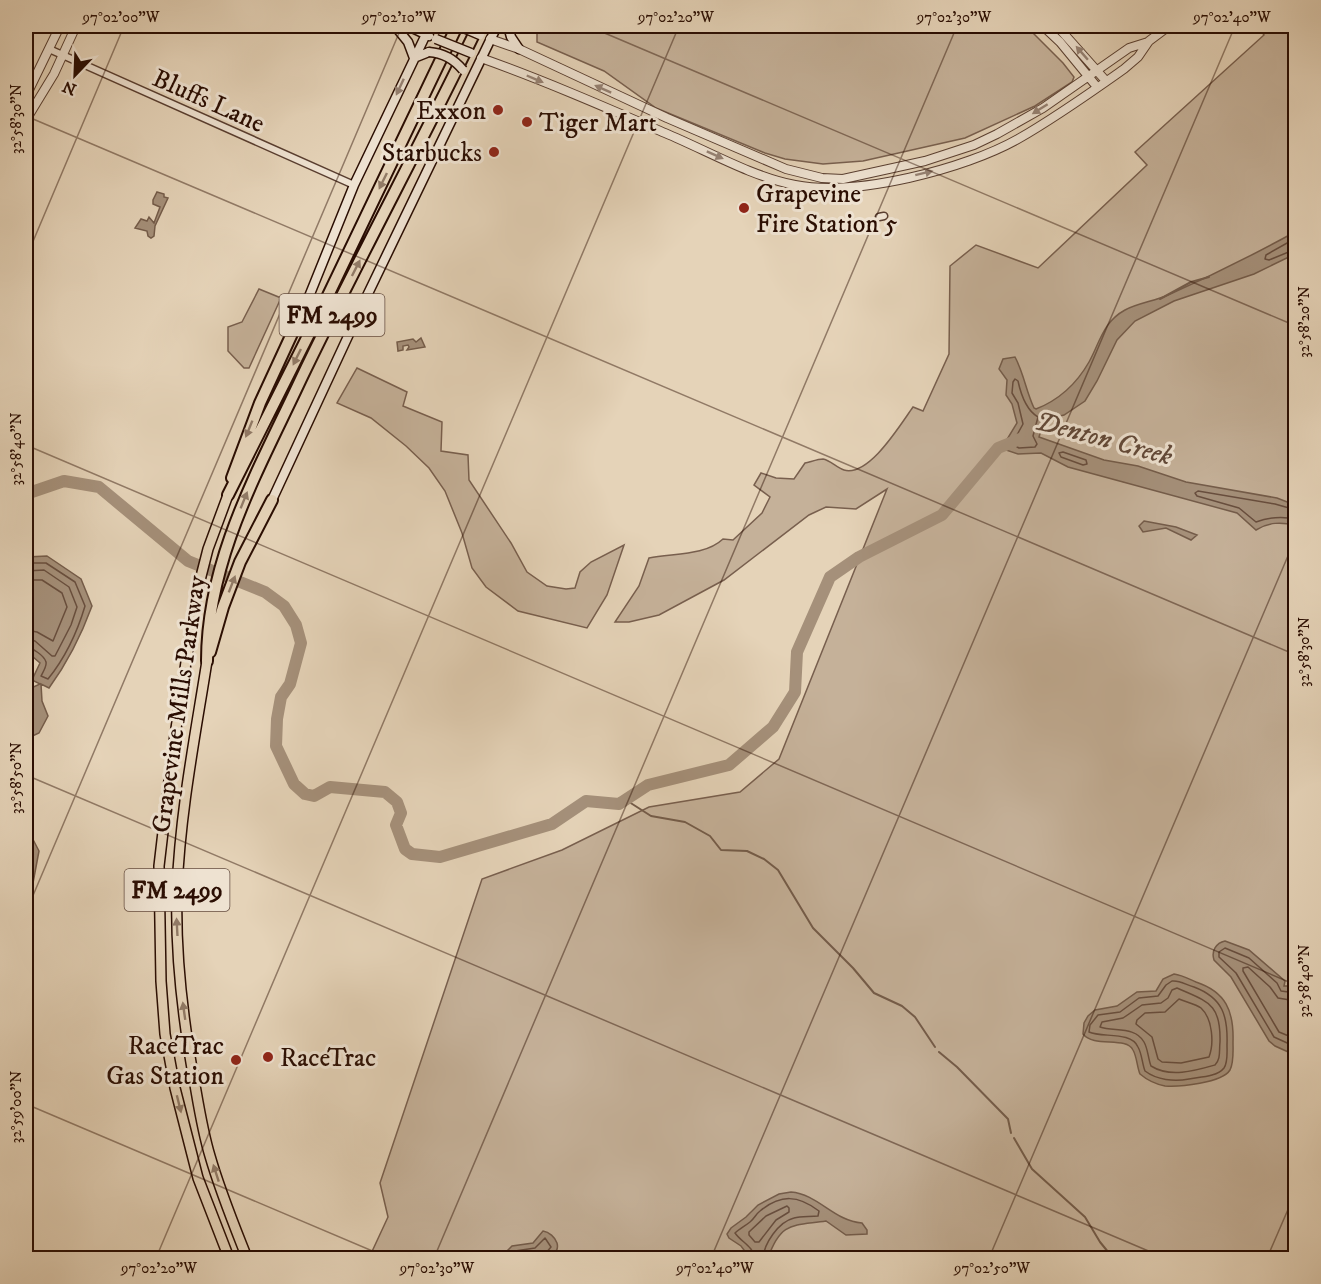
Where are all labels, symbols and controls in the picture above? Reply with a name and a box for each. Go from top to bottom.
text: 97°02'00"W [82,8,160,27]
text: 97°02'10"W [361,8,436,27]
text: 97°02'20"W [637,8,714,27]
text: 97°02'30"W [916,8,991,27]
text: 97°02'40"W [1192,8,1271,27]
north arrow [45,45,105,105]
one-way arrow [1076,46,1089,61]
street label: Bluffs Lane [147,62,270,141]
one-way arrow [527,74,545,84]
text: N [60,76,79,100]
one-way arrow [395,78,405,96]
text: 32°58'30"N [7,84,26,154]
one-way arrow [595,85,612,94]
place label: Exxon [416,95,486,128]
marker: Exxon [491,103,505,117]
one-way arrow [1032,103,1048,114]
place label: Tiger Mart [539,107,657,140]
marker: Tiger Mart [520,115,534,129]
place label: Starbucks [382,137,482,170]
marker: Starbucks [487,145,501,159]
one-way arrow [706,150,724,160]
one-way arrow [914,168,933,178]
one-way arrow [378,173,387,190]
place label: Grapevine Fire Station 5 [756,178,897,241]
marker: Grapevine Fire Station 5 [737,201,751,215]
one-way arrow [351,259,361,276]
text: 32°58'20"N [1295,286,1314,358]
road number: FM 2499 [280,294,385,336]
one-way arrow [293,348,302,365]
water label: Denton Creek [1031,404,1177,474]
text: 32°58'40"N [7,413,26,486]
one-way arrow [244,420,254,438]
one-way arrow [240,491,249,509]
street label: Grapevine Mills Parkway [145,573,214,835]
one-way arrow [227,575,237,593]
text: 32°58'30"N [1295,617,1314,687]
text: 32°58'50"N [7,742,26,814]
road number: FM 2499 [124,869,230,911]
one-way arrow [173,917,182,936]
text: 32°58'40"N [1295,945,1314,1018]
one-way arrow [179,1001,189,1020]
place label: RaceTrac Gas Station [106,1030,224,1093]
place label: RaceTrac [280,1042,376,1075]
marker: RaceTrac [261,1050,275,1064]
marker: RaceTrac Gas Station [229,1053,243,1067]
text: 32°59'00"N [7,1071,26,1143]
one-way arrow [174,1095,184,1113]
one-way arrow [210,1164,220,1182]
text: 97°02'20"W [120,1259,197,1278]
text: 97°02'30"W [399,1259,474,1278]
text: 97°02'40"W [675,1259,754,1278]
text: 97°02'50"W [953,1259,1030,1278]

